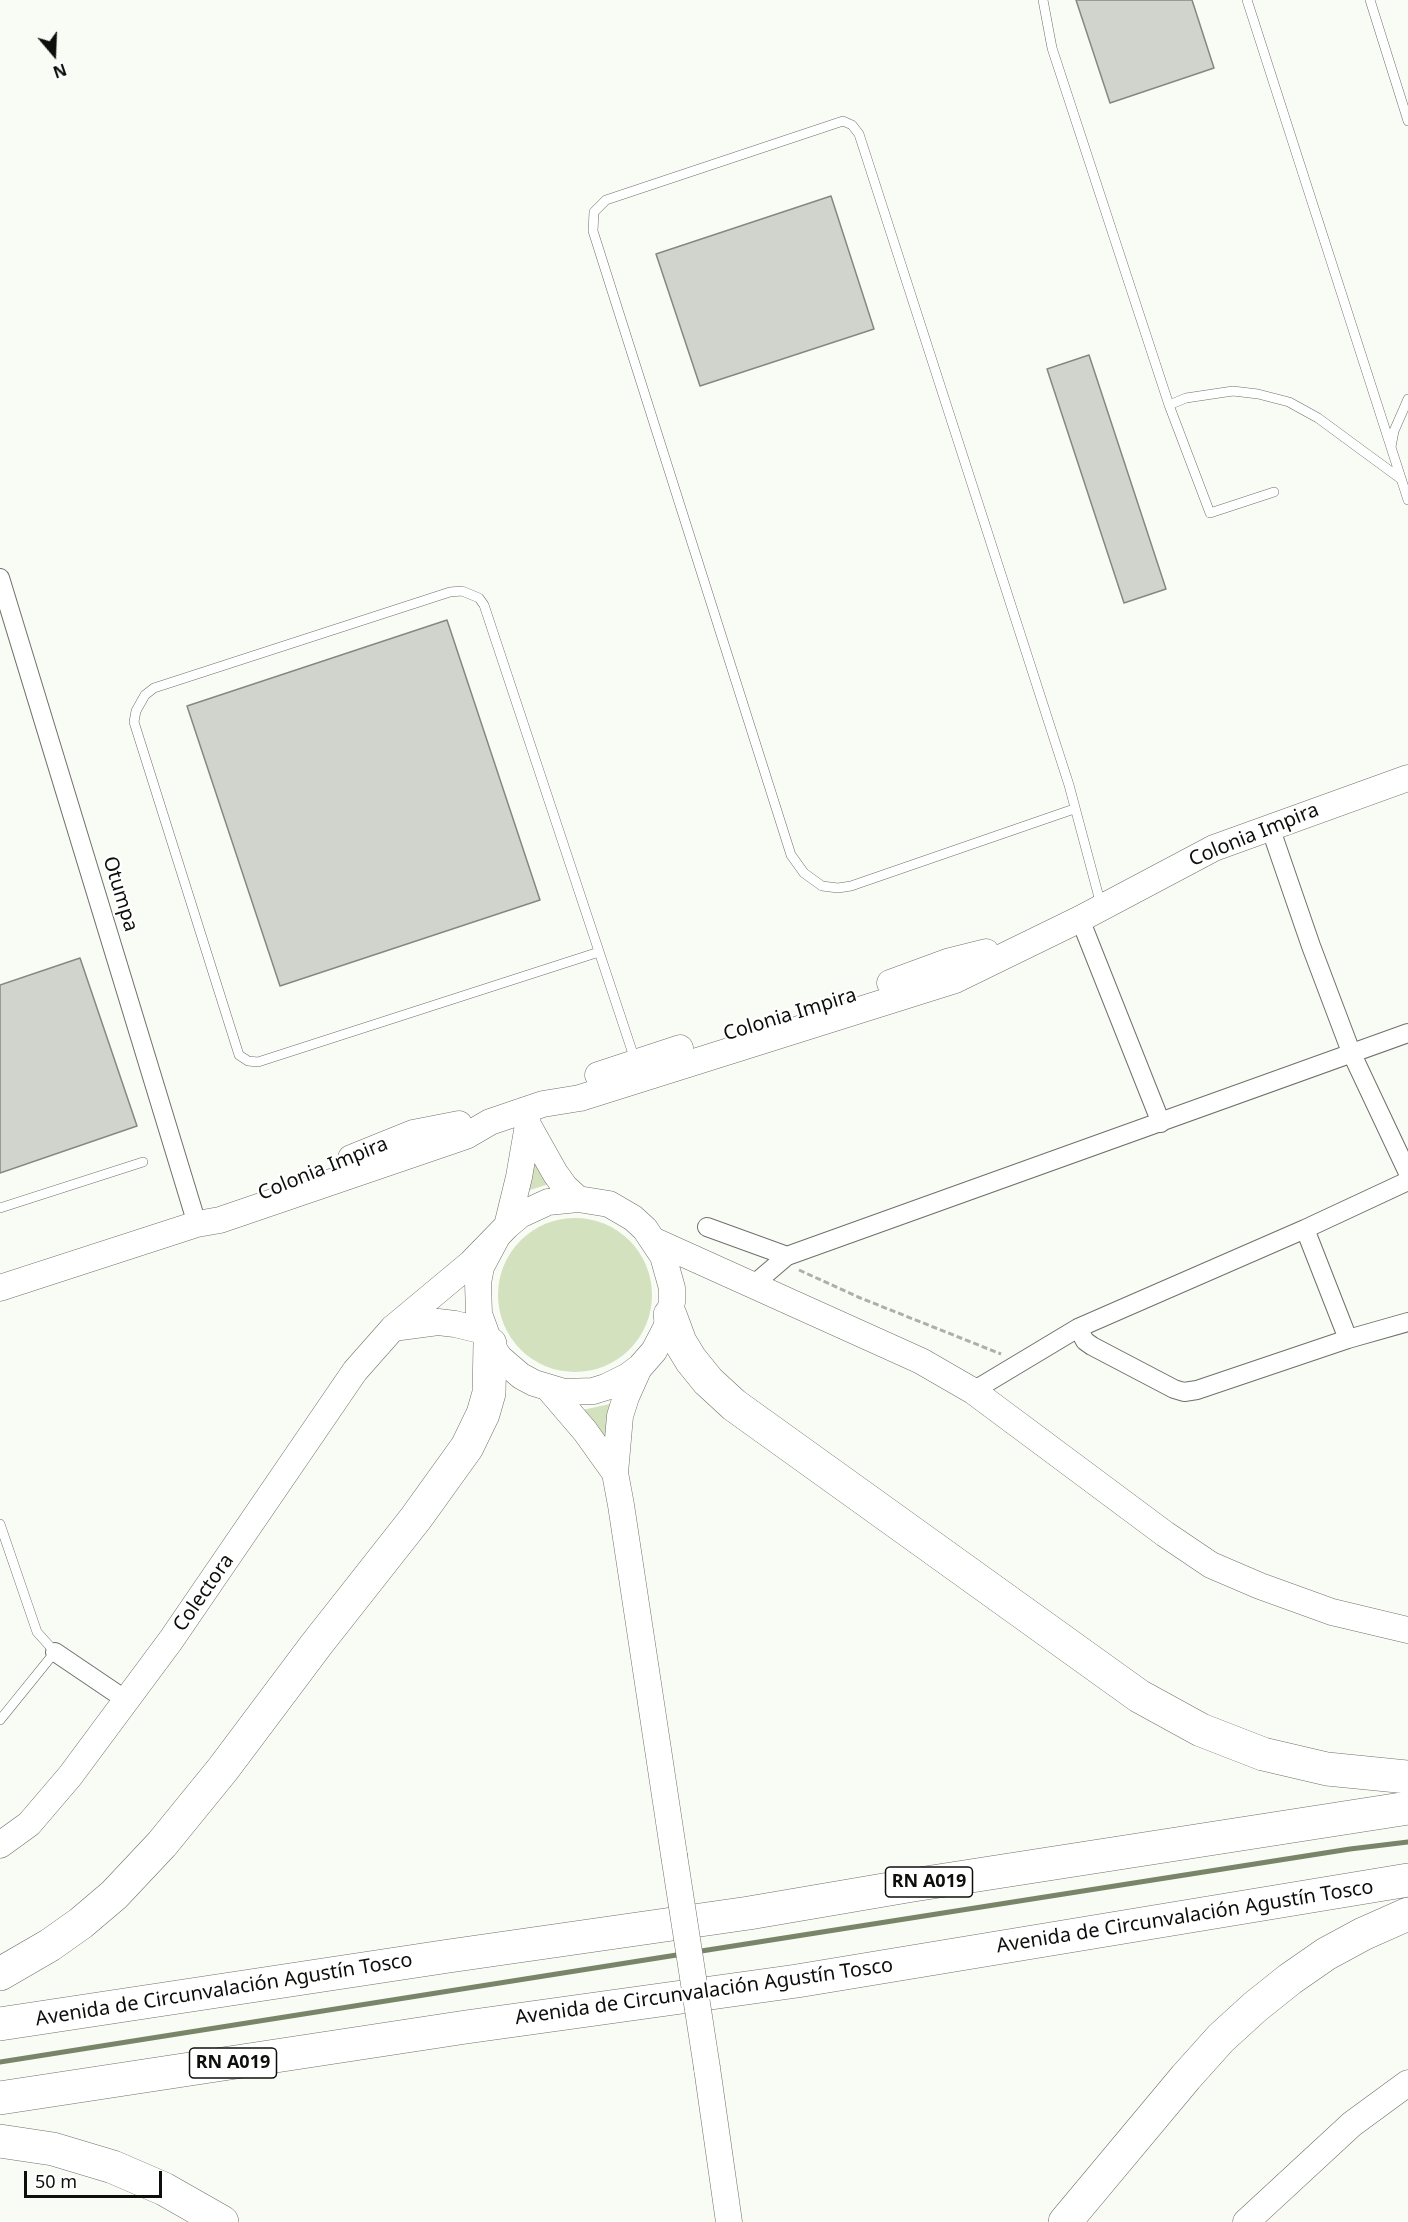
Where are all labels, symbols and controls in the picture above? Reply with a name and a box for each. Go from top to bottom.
north arrow [24,24,84,84]
text: N [50,58,70,84]
street label: Colonia Impira [1186,798,1322,872]
street label: Otumpa [97,853,143,935]
street label: Colonia Impira [721,983,859,1047]
street label: Colonia Impira [255,1132,391,1206]
street label: Colectora [169,1550,239,1636]
road number: RN A019 [886,1867,972,1897]
street label: Avenida de Circunvalación Agustín Tosco [995,1875,1375,1959]
street label: Avenida de Circunvalación Agustín Tosco [34,1948,414,2032]
street label: Avenida de Circunvalación Agustín Tosco [513,1954,895,2030]
road number: RN A019 [190,2048,276,2078]
scale bar [27,2159,165,2197]
text: 50 m [35,2169,77,2193]

